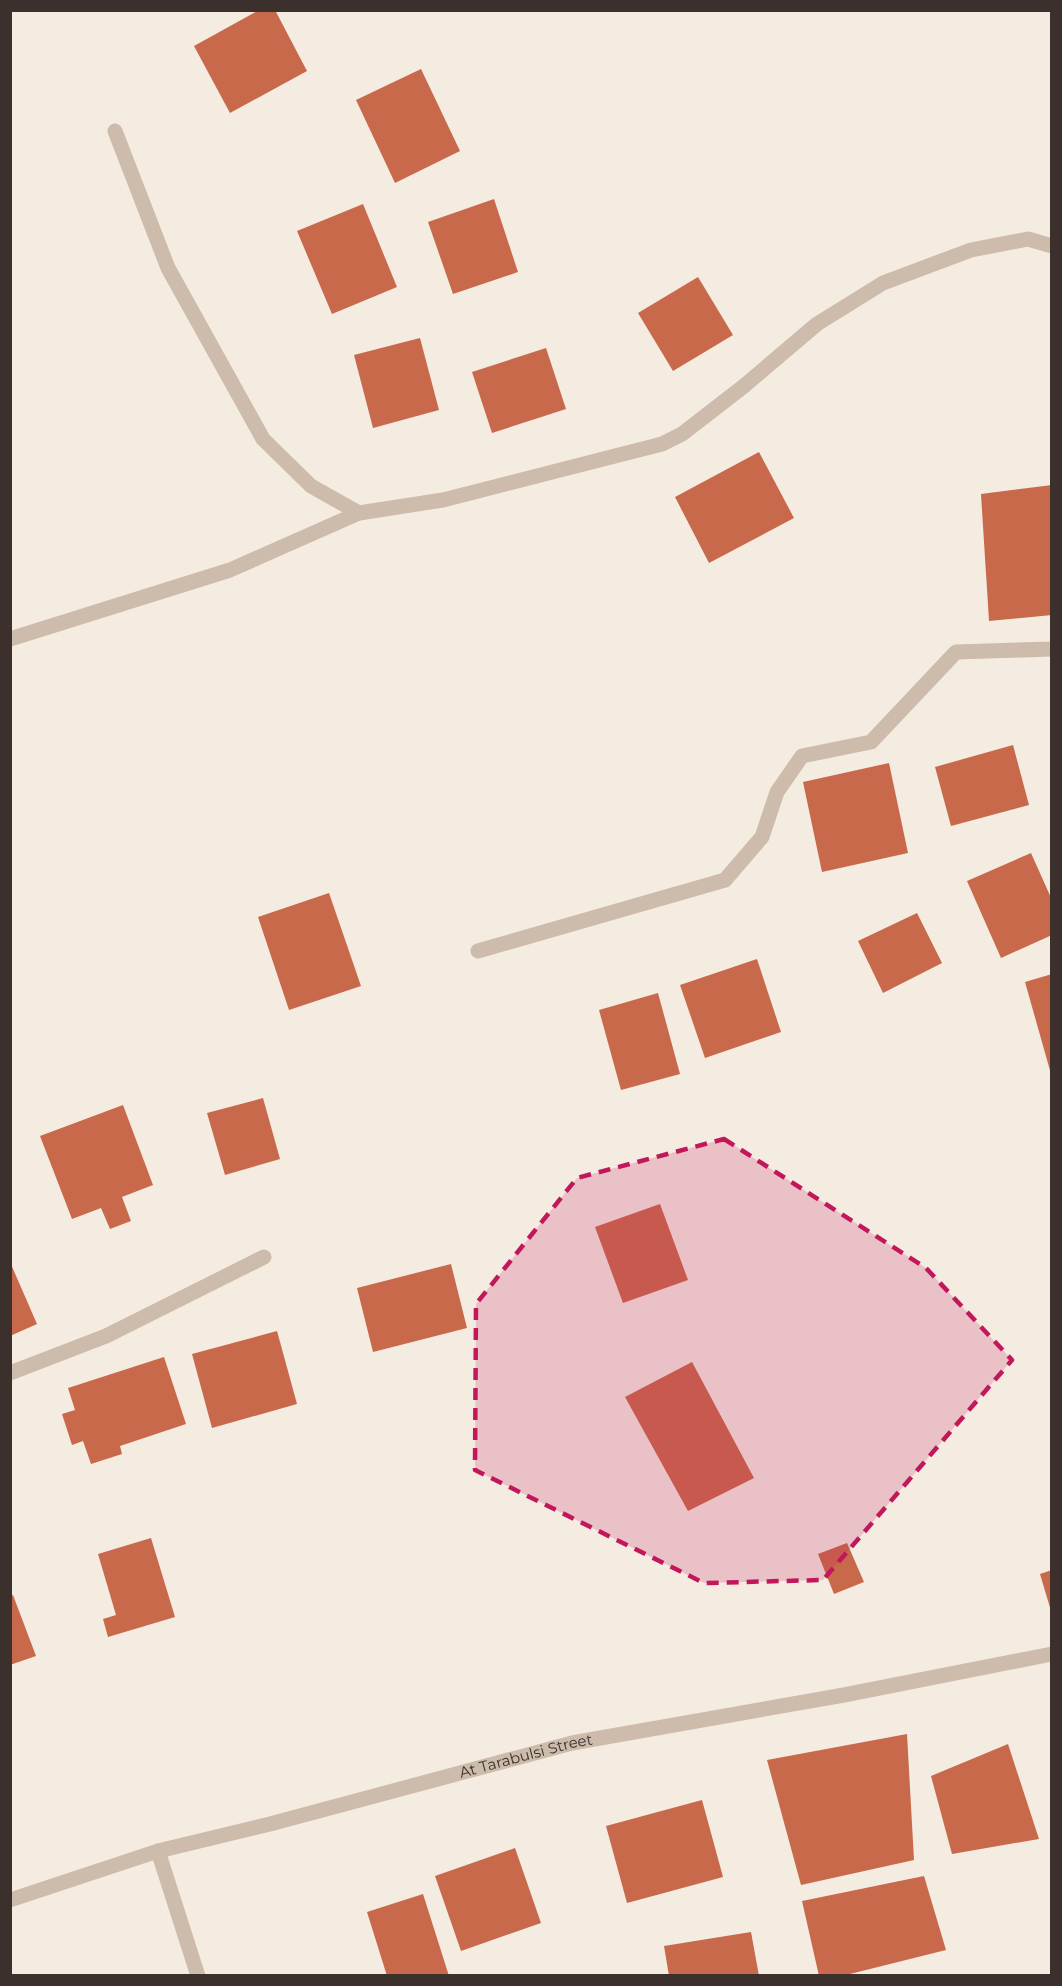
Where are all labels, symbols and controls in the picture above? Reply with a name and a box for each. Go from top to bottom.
street label: At Tarabulsi Street [457,1730,594,1782]

